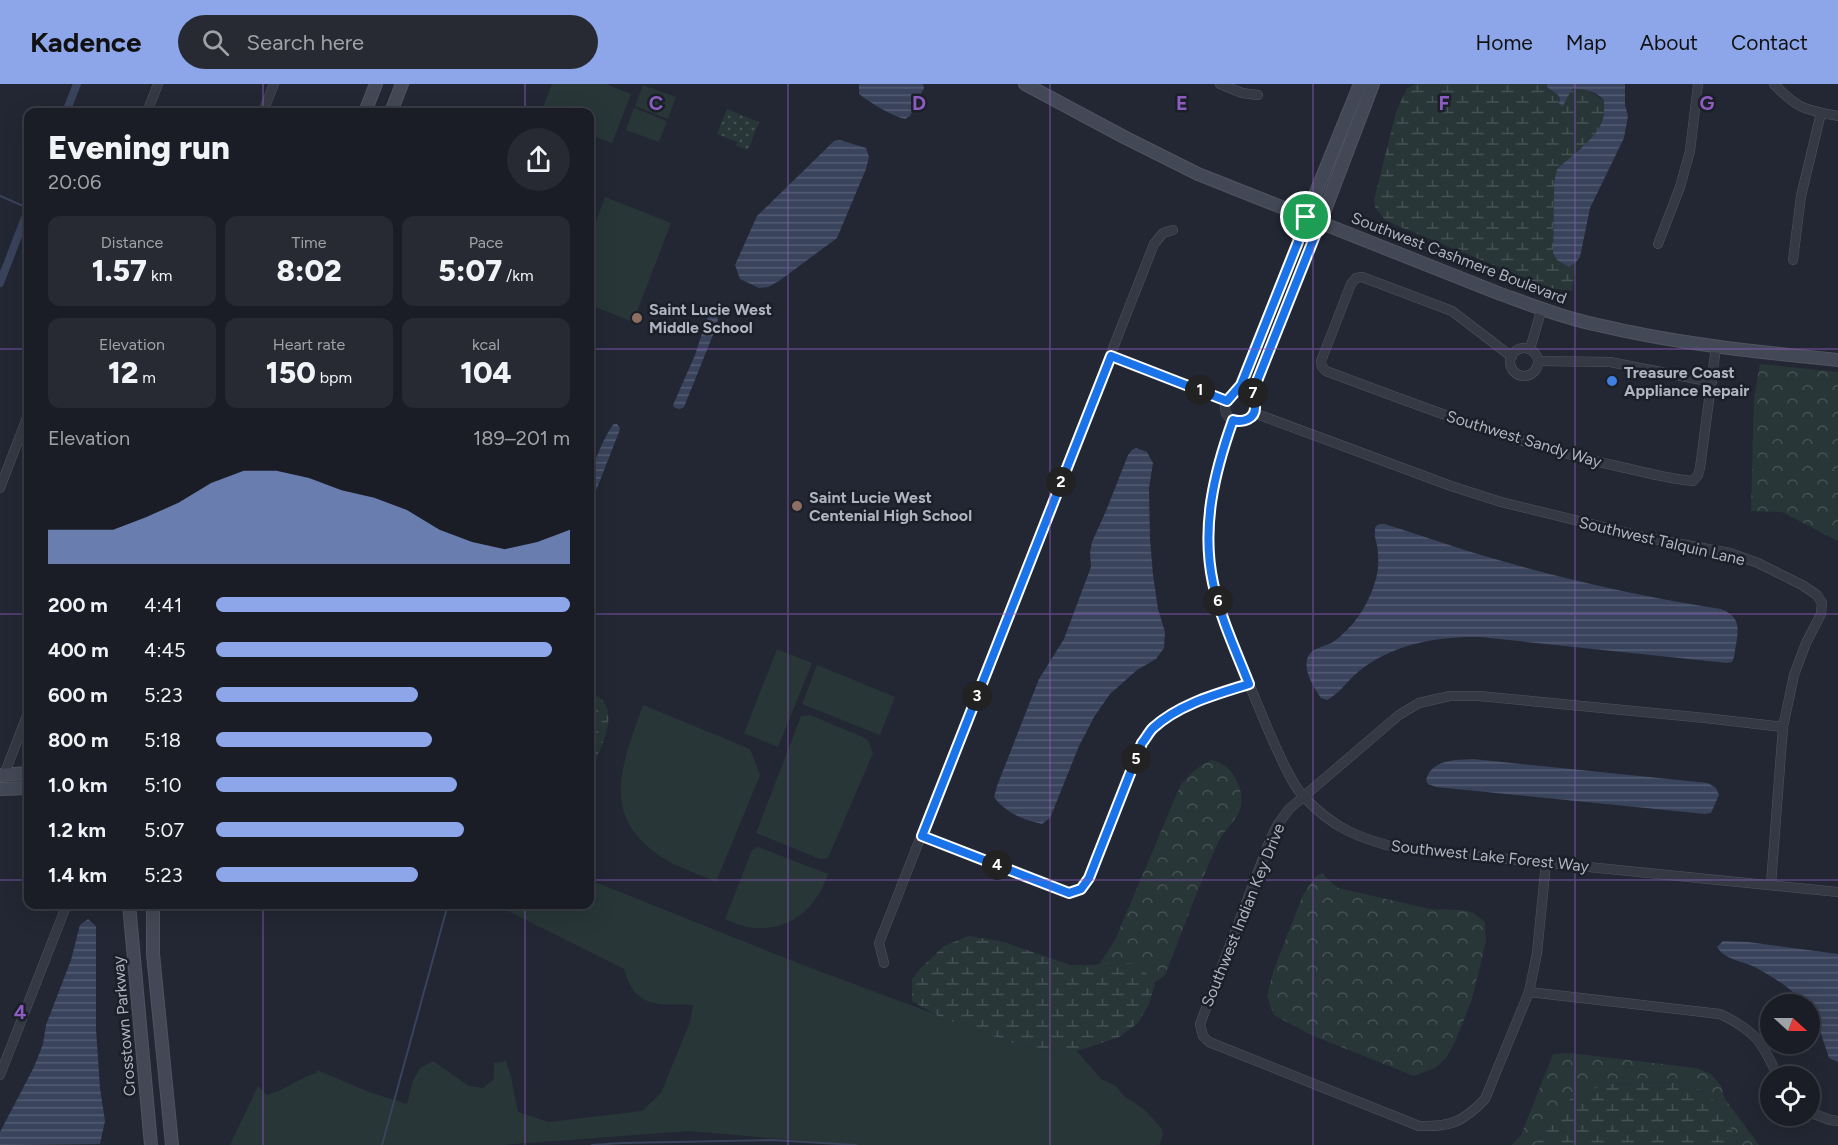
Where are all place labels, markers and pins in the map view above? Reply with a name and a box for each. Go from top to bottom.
pin [1280,191,1331,242]
place label: Saint Lucie West Middle School [649,300,772,337]
marker: Saint Lucie West Middle School [630,311,644,325]
place label: Treasure Coast Appliance Repair [1624,363,1749,400]
marker: Treasure Coast Appliance Repair [1605,374,1619,388]
pin: 1 [1185,375,1215,405]
pin: 7 [1238,378,1268,408]
pin: 2 [1046,467,1076,497]
place label: Saint Lucie West Centenial High School [809,488,972,525]
marker: Saint Lucie West Centenial High School [790,499,804,513]
pin: 6 [1203,586,1233,616]
pin: 3 [962,681,992,711]
pin: 5 [1121,744,1151,774]
pin: 4 [982,850,1012,880]

